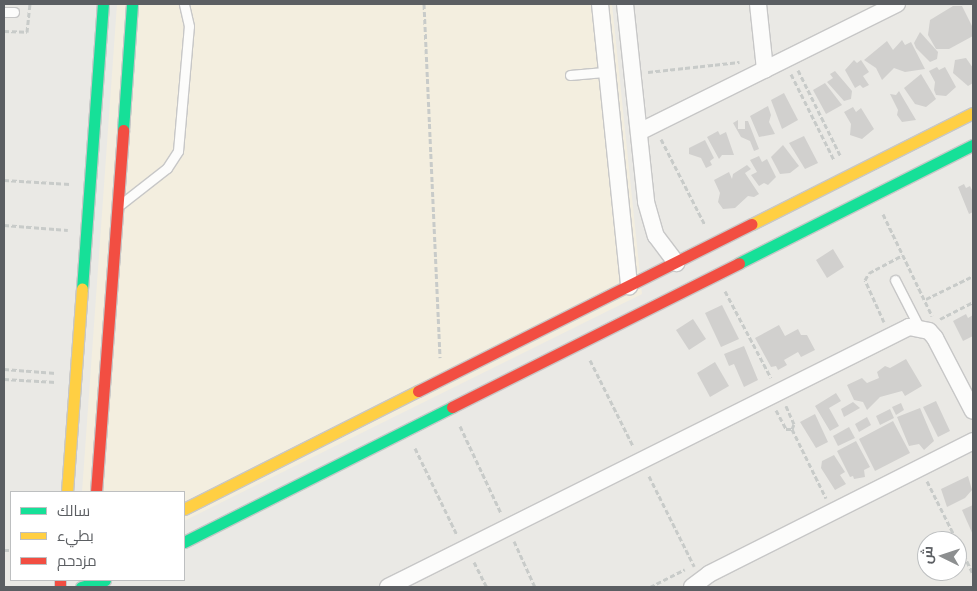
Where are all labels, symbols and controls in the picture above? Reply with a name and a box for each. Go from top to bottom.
legend [10,491,185,581]
text: سالك [57,502,90,521]
text: بطيء [57,527,94,546]
north arrow [917,531,967,581]
text: ش [918,545,937,565]
text: مزدحم [57,552,97,571]

